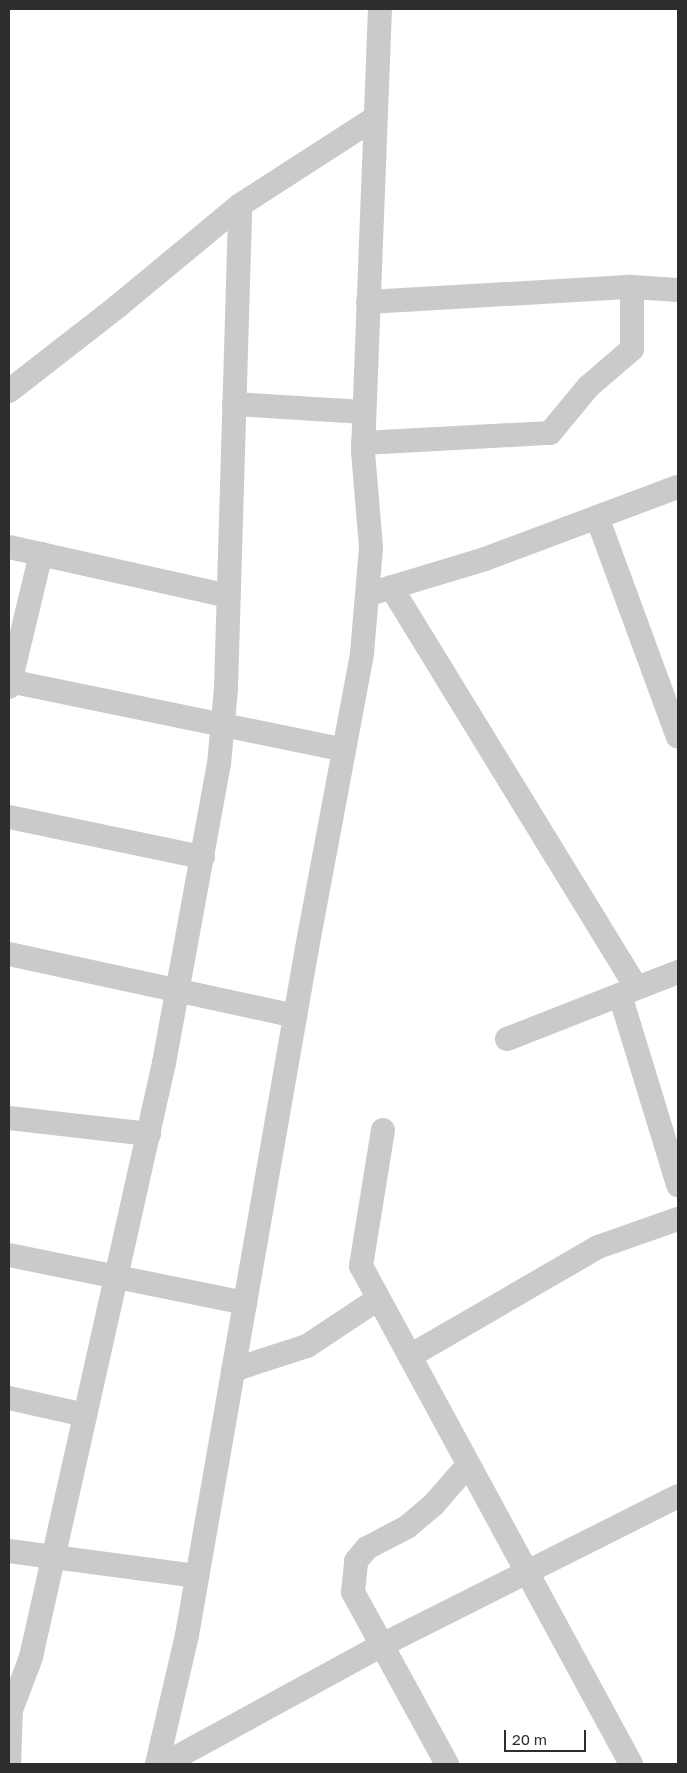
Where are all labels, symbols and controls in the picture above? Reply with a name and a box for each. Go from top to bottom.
scale bar [507,1720,590,1752]
text: 20 m [512,1730,547,1748]

